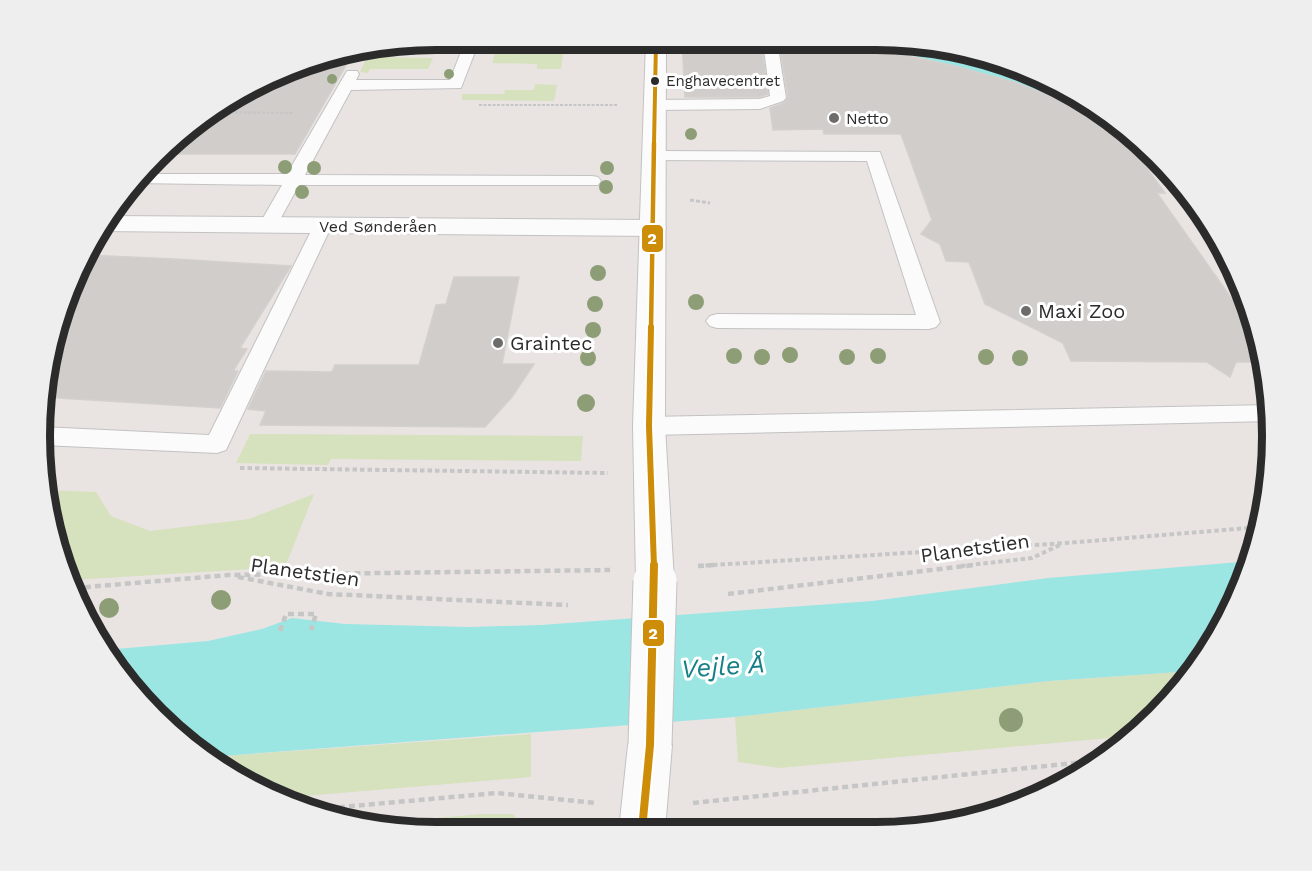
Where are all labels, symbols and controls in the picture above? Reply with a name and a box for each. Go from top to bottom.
place label: Enghavecentret [666,72,781,90]
marker: Enghavecentret [649,75,661,87]
place label: Netto [846,109,889,128]
marker: Netto [827,111,841,125]
street label: Ved Sønderåen [319,217,437,236]
line badge: 2 [641,224,664,253]
text: 2 [647,229,657,248]
place label: Maxi Zoo [1038,299,1125,323]
marker: Maxi Zoo [1019,304,1033,318]
place label: Graintec [510,331,592,355]
marker: Graintec [491,336,505,350]
street label: Planetstien [919,528,1031,568]
street label: Planetstien [249,552,361,592]
line badge: 2 [642,619,665,647]
text: 2 [648,624,658,643]
water label: Vejle Å [680,648,766,684]

